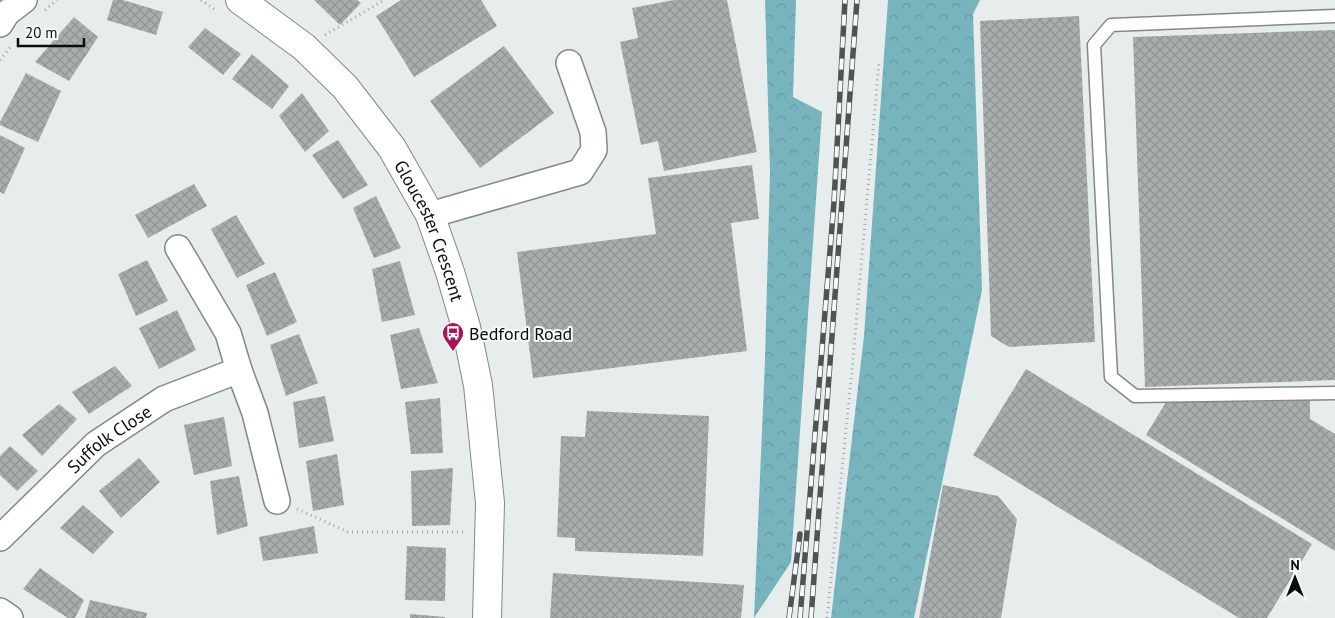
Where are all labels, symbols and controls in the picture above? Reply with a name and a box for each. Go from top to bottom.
scale bar [18,15,84,47]
text: 20 m [25,23,58,42]
street label: Gloucester Crescent [390,156,469,304]
bus stop icon: Bedford Road [441,321,465,352]
place label: Bedford Road [469,322,572,345]
street label: Suffolk Close [62,399,156,478]
north arrow [1270,553,1320,603]
text: N [1290,556,1300,574]

